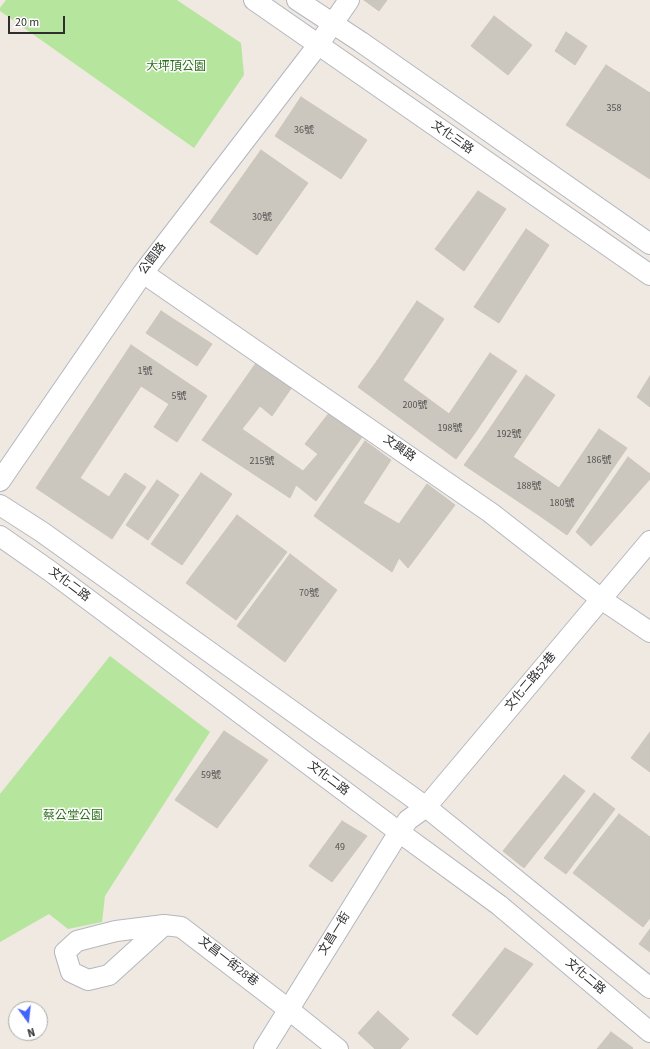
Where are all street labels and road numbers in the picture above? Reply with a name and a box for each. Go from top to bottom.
street label: 文化三路 [428,118,476,158]
street label: 公園路 [136,240,170,278]
street label: 文興路 [380,433,418,465]
street label: 文化二路 [45,565,93,605]
street label: 文化二路52巷 [502,650,560,714]
street label: 文化二路 [304,759,352,799]
street label: 文昌一街 [316,910,354,958]
street label: 文昌一街28巷 [195,934,261,990]
street label: 文化二路 [562,956,608,998]

